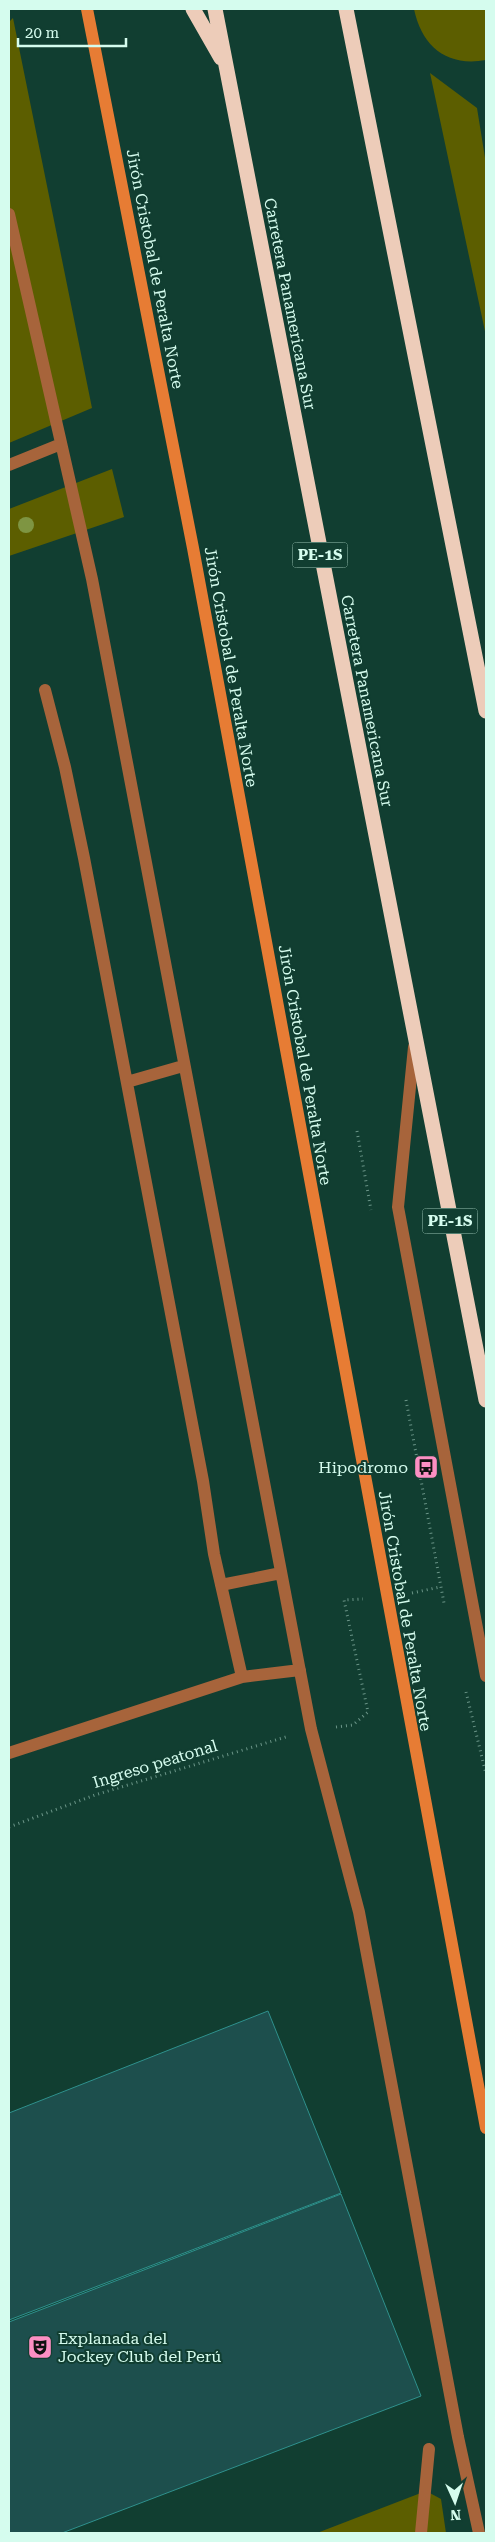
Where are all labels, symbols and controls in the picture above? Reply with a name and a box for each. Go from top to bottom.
scale bar [18,15,125,47]
text: 20 m [25,24,60,42]
street label: Jirón Cristobal de Peralta Norte [122,148,188,391]
street label: Carretera Panamericana Sur [260,196,320,412]
road number: PE-1S [292,542,348,568]
street label: Jirón Cristobal de Peralta Norte [201,545,262,789]
street label: Carretera Panamericana Sur [337,593,397,809]
street label: Jirón Cristobal de Peralta Norte [275,943,336,1187]
road number: PE-1S [422,1208,478,1234]
bus stop icon: Hipodromo [413,1454,439,1480]
place label: Hipodromo [318,1458,408,1477]
street label: Jirón Cristobal de Peralta Norte [375,1489,436,1733]
street label: Ingreso peatonal [90,1736,220,1792]
place label: Explanada del Jockey Club del Perú [58,2329,221,2366]
theatre icon: Explanada del Jockey Club del Perú [27,2334,53,2360]
north arrow [430,2477,480,2527]
text: N [450,2507,461,2523]

